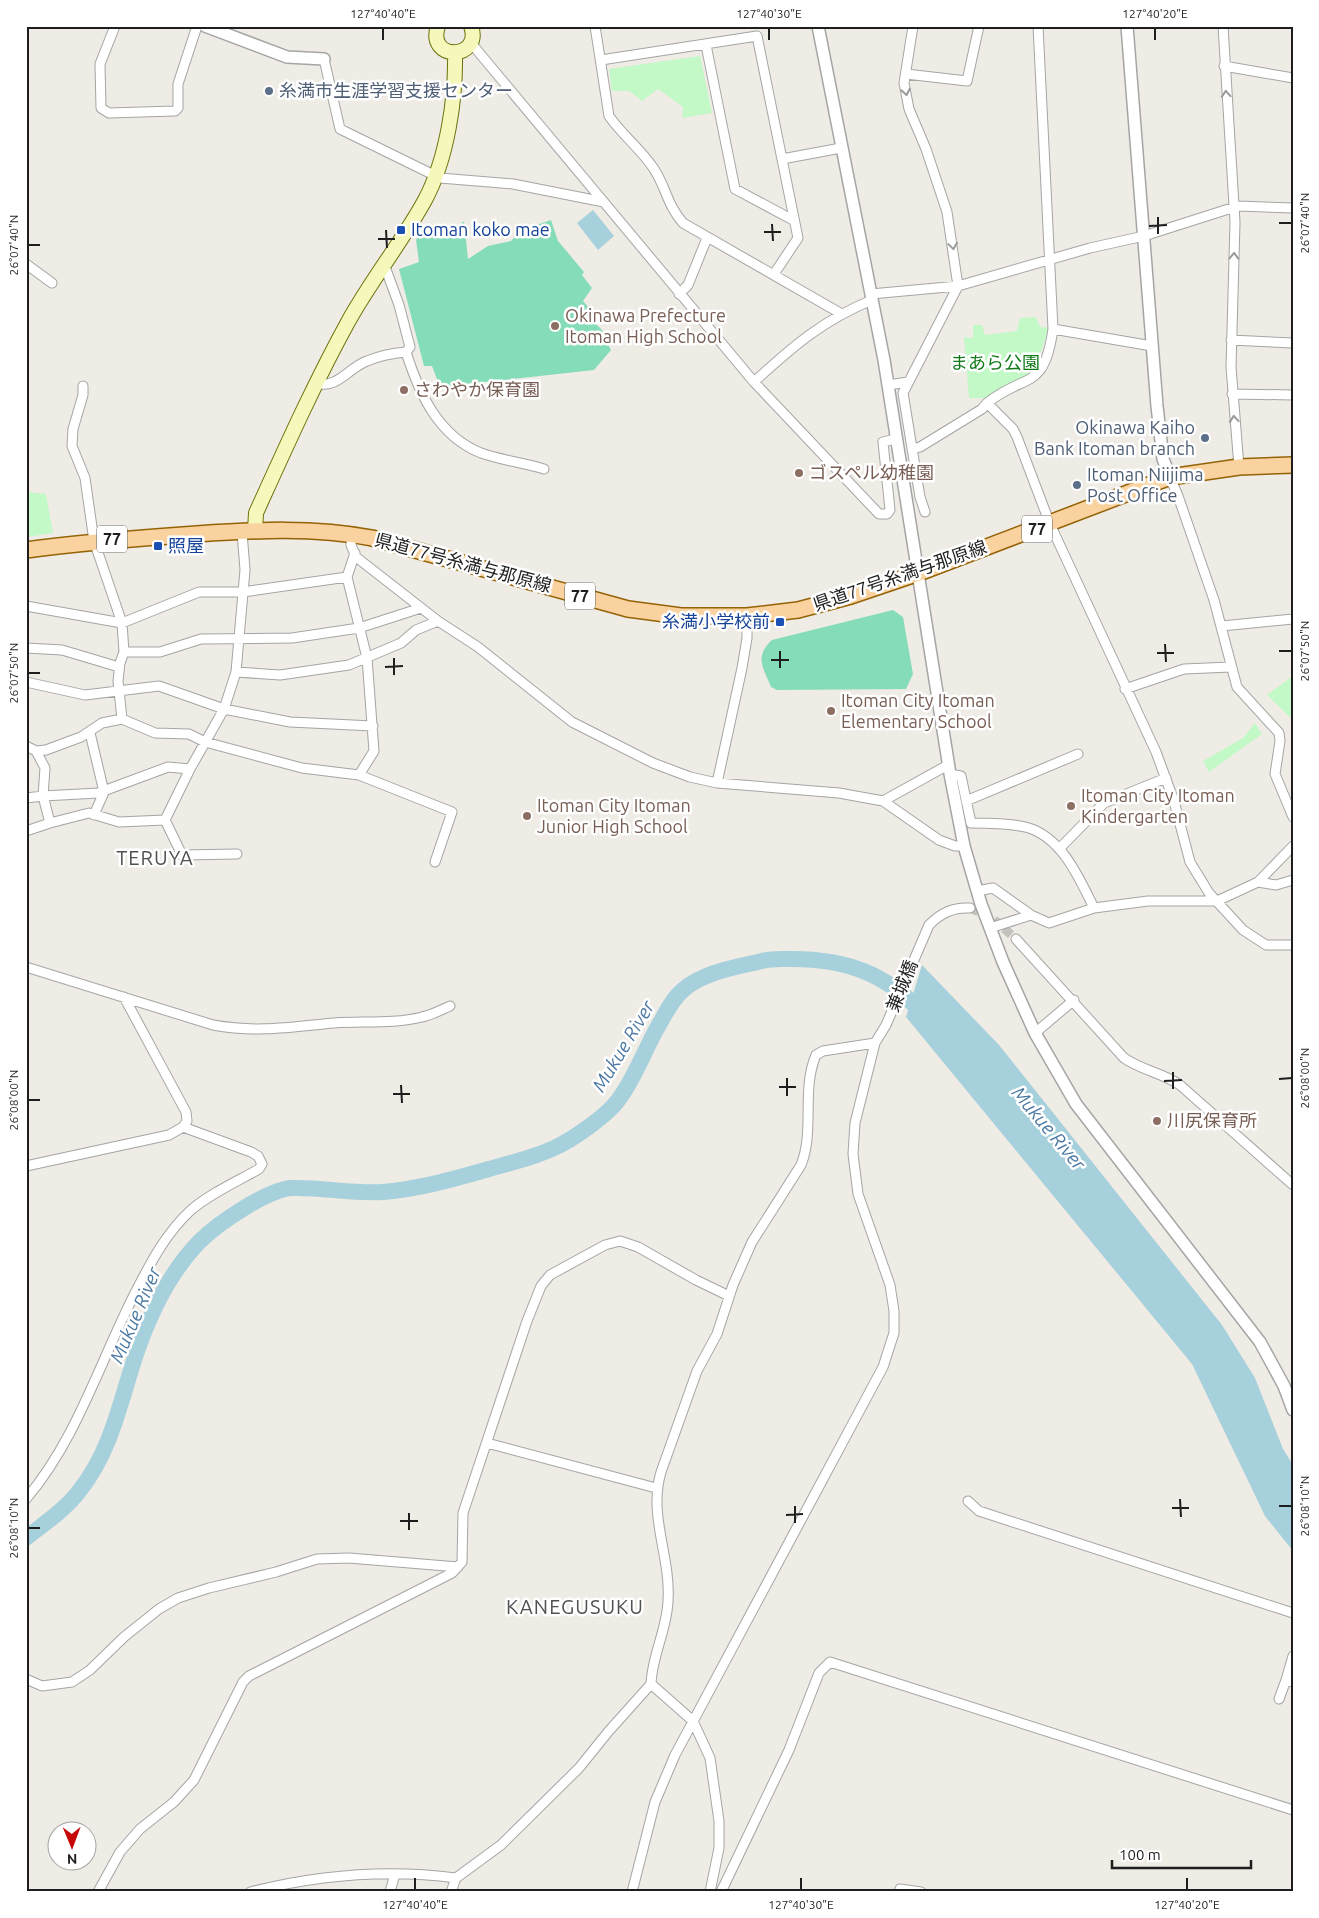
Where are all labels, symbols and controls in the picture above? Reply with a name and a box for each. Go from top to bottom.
text: 127°40'40"E [350,7,416,20]
text: 127°40'30"E [736,7,802,20]
text: 127°40'20"E [1122,7,1188,20]
place label: 糸満市生涯学習支援センター [279,80,513,100]
marker: 糸満市生涯学習支援センター [263,85,275,97]
one-way arrow [900,87,910,96]
one-way arrow [1220,90,1231,98]
text: 26°07'40"N [1298,193,1311,253]
text: 26°07'40"N [7,215,20,275]
place label: Itoman koko mae [411,219,550,239]
marker: Itoman koko mae [395,224,407,236]
one-way arrow [947,242,957,251]
one-way arrow [1229,252,1240,260]
place label: Okinawa Prefecture Itoman High School [565,305,726,346]
marker: Okinawa Prefecture Itoman High School [549,320,561,332]
park label: まあら公園 [950,352,1040,372]
place label: さわやか保育園 [414,379,540,399]
marker: さわやか保育園 [398,384,410,396]
one-way arrow [1229,414,1240,422]
place label: Okinawa Kaiho Bank Itoman branch [1034,417,1195,458]
marker: Okinawa Kaiho Bank Itoman branch [1199,432,1211,444]
place label: ゴスペル幼稚園 [809,462,934,482]
place label: Itoman Niijima Post Office [1087,464,1204,505]
marker: ゴスペル幼稚園 [793,467,805,479]
marker: Itoman Niijima Post Office [1071,479,1083,491]
road number: 77 [1022,516,1052,542]
road number: 77 [97,526,127,552]
street label: 県道77号糸満与那原線 [373,529,554,595]
place label: 照屋 [168,535,204,555]
street label: 県道77号糸満与那原線 [810,536,989,614]
marker: 照屋 [152,540,164,552]
road number: 77 [565,582,595,610]
place label: 糸満小学校前 [662,611,770,631]
marker: 糸満小学校前 [774,616,786,628]
text: 26°07'50"N [1298,621,1311,681]
text: 26°07'50"N [7,643,20,703]
place label: Itoman City Itoman Elementary School [841,690,995,731]
marker: Itoman City Itoman Elementary School [825,705,837,717]
place label: Itoman City Itoman Kindergarten [1081,785,1235,826]
place label: Itoman City Itoman Junior High School [537,795,691,836]
marker: Itoman City Itoman Kindergarten [1065,800,1077,812]
marker: Itoman City Itoman Junior High School [521,810,533,822]
district label: TERUYA [116,846,194,869]
street label: 兼城橋 [882,957,920,1014]
water label: Mukue River [587,996,659,1096]
text: 26°08'00"N [1298,1048,1311,1108]
text: 26°08'00"N [7,1070,20,1130]
water label: Mukue River [1008,1082,1091,1175]
place label: 川尻保育所 [1167,1110,1257,1130]
marker: 川尻保育所 [1151,1115,1163,1127]
water label: Mukue River [105,1263,165,1366]
text: 26°08'10"N [1298,1476,1311,1536]
text: 26°08'10"N [7,1498,20,1558]
district label: KANEGUSUKU [506,1595,644,1618]
north arrow [48,1820,98,1870]
scale bar [1112,1838,1250,1870]
text: 100 m [1119,1846,1161,1863]
text: N [67,1851,78,1867]
text: 127°40'40"E [382,1898,448,1911]
text: 127°40'30"E [768,1898,834,1911]
text: 127°40'20"E [1154,1898,1220,1911]

